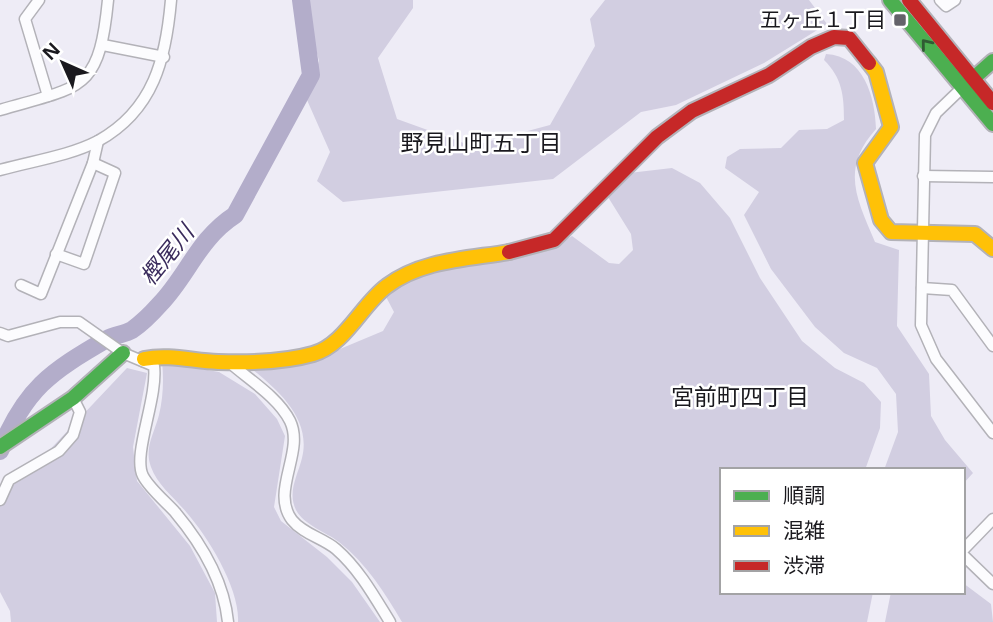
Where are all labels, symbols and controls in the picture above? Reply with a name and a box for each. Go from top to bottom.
place label: 五ヶ丘１丁目 [760,5,886,33]
marker: 五ヶ丘１丁目 [892,12,908,28]
north arrow [28,28,98,98]
text: N [36,36,66,66]
one-way arrow [922,40,934,53]
district label: 野見山町五丁目 [401,126,562,158]
water label: 樫尾川 [132,215,202,291]
district label: 宮前町四丁目 [671,380,809,412]
legend [720,468,965,594]
text: 順調 [783,481,825,509]
text: 混雑 [783,516,825,544]
text: 渋滞 [783,551,825,579]

